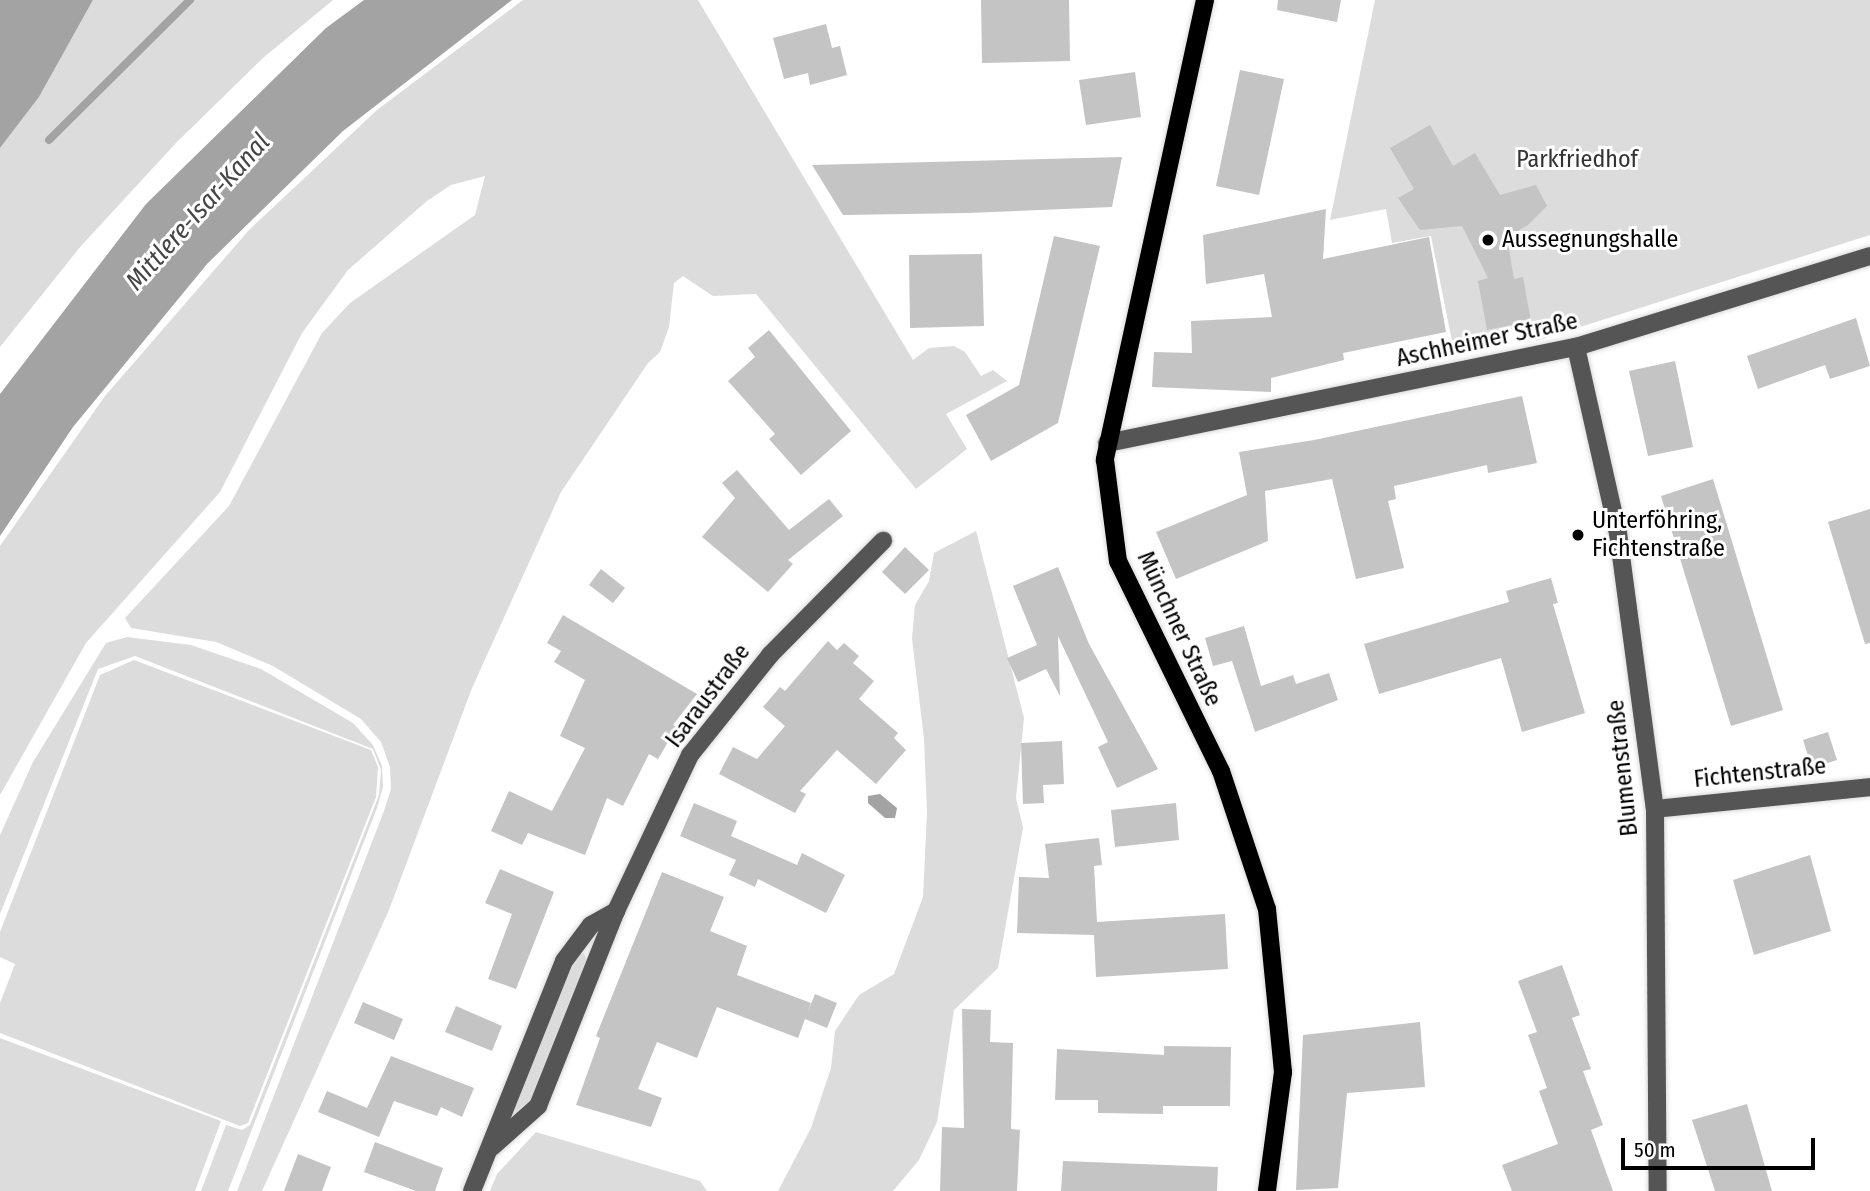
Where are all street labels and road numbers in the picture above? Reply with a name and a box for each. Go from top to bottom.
street label: Aschheimer Straße [1394,307,1580,373]
street label: Münchner Straße [1131,547,1227,711]
street label: Isaraustraße [660,639,756,753]
street label: Blumenstraße [1602,698,1644,838]
street label: Fichtenstraße [1692,752,1828,794]

